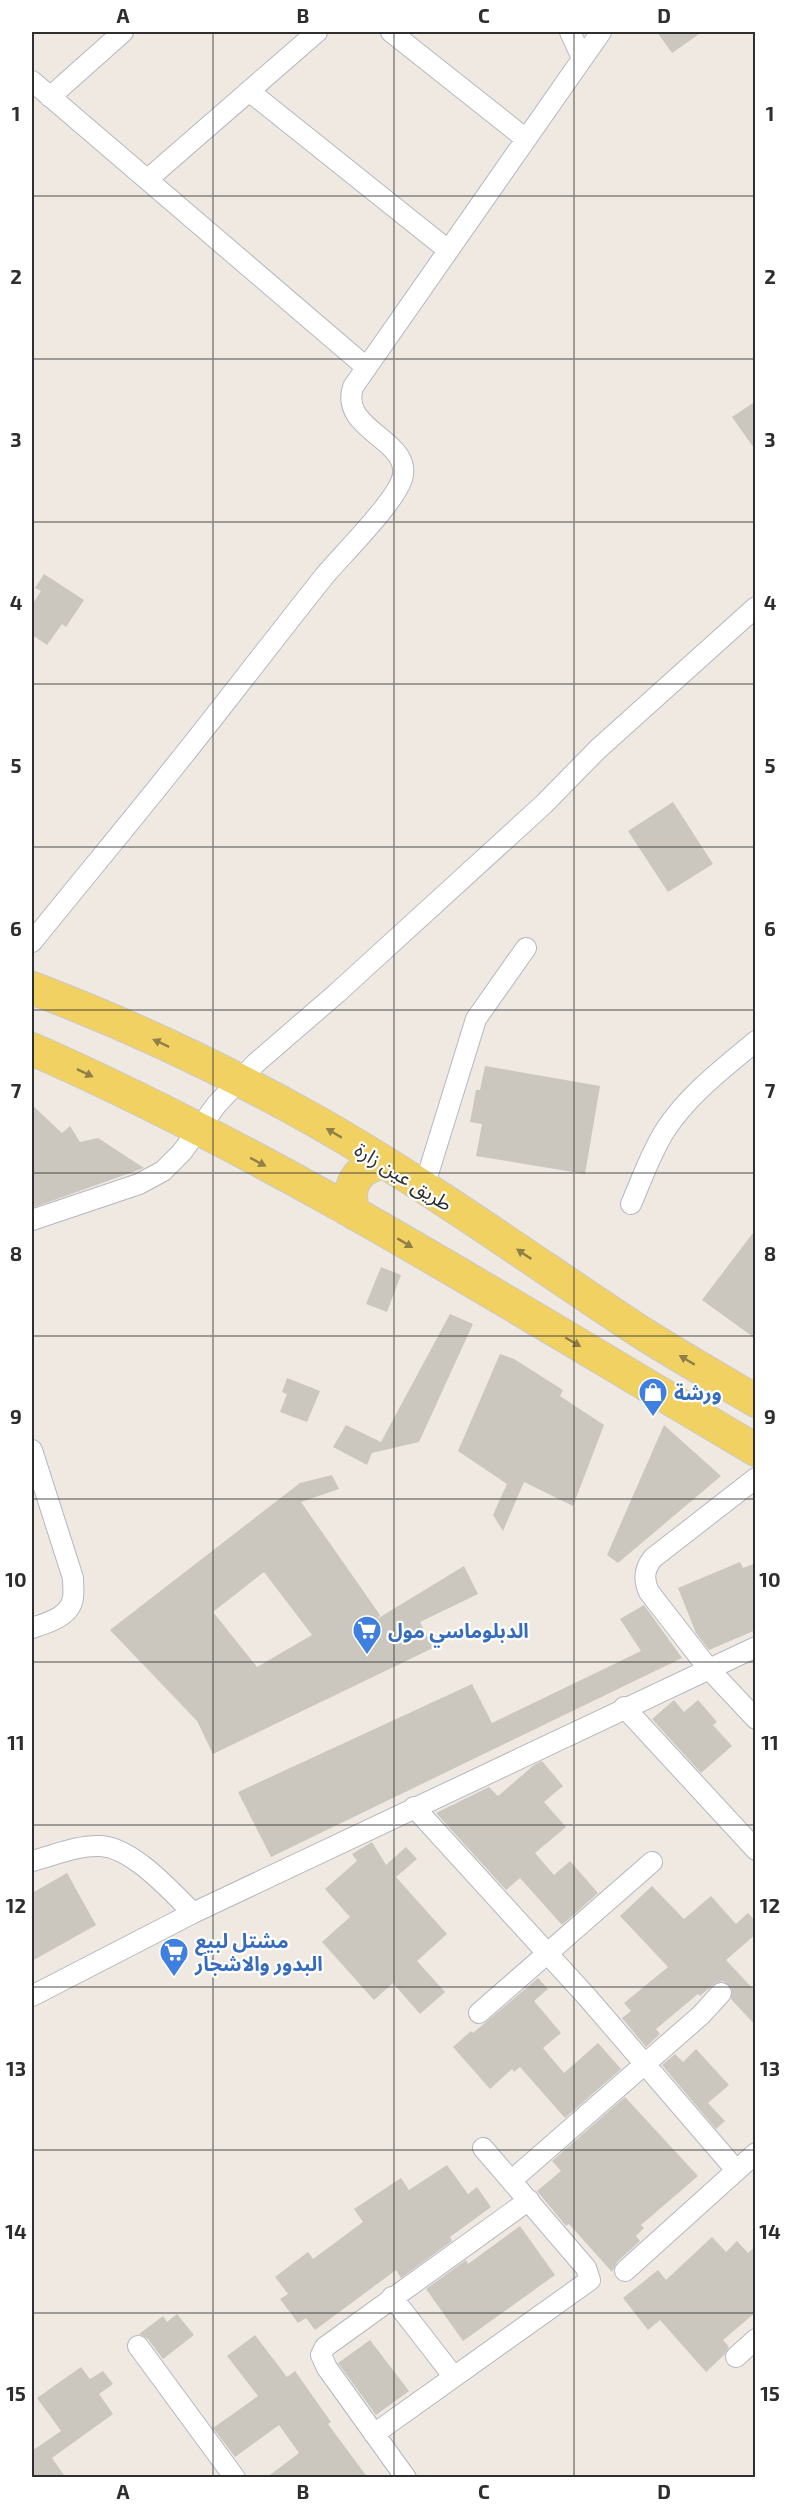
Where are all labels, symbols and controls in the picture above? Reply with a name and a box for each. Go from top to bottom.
text: A [116,3,130,27]
text: B [297,3,309,27]
text: C [478,3,490,27]
text: D [657,3,671,27]
text: 1 [12,101,20,125]
text: 1 [766,101,774,125]
text: 2 [10,264,22,288]
text: 2 [764,264,776,288]
text: 3 [10,427,22,451]
text: 3 [764,427,776,451]
text: 4 [10,590,23,614]
text: 4 [764,590,777,614]
text: 5 [10,753,22,777]
text: 5 [764,753,776,777]
text: 6 [10,916,22,940]
text: 6 [764,916,776,940]
one-way arrow [153,1038,170,1047]
one-way arrow [76,1068,93,1078]
text: 7 [11,1078,22,1102]
text: 7 [765,1078,776,1102]
one-way arrow [326,1127,342,1138]
street label: طريق عين زارة [350,1137,457,1217]
one-way arrow [250,1157,267,1167]
one-way arrow [397,1238,413,1249]
text: 8 [10,1241,22,1265]
text: 8 [764,1241,776,1265]
one-way arrow [516,1249,532,1260]
one-way arrow [565,1337,581,1348]
one-way arrow [678,1355,695,1365]
shop icon: ورشة [637,1376,669,1418]
place label: ورشة [674,1380,722,1405]
text: 9 [10,1404,22,1428]
text: 9 [764,1404,776,1428]
text: 10 [5,1567,27,1591]
text: 10 [759,1567,781,1591]
supermarket icon: الدبلوماسي مول [351,1614,383,1656]
place label: الدبلوماسي مول [388,1618,529,1648]
text: 11 [7,1730,25,1754]
text: 11 [761,1730,779,1754]
text: 12 [6,1893,26,1917]
text: 12 [760,1893,780,1917]
place label: مشتل لبيع البدور والاشجار [194,1928,323,1976]
supermarket icon: مشتل لبيع البدور والاشجار [158,1936,190,1978]
text: 13 [6,2056,26,2080]
text: 13 [760,2056,780,2080]
text: 14 [5,2219,27,2243]
text: 14 [759,2219,781,2243]
text: 15 [6,2381,26,2405]
text: 15 [760,2381,780,2405]
text: A [116,2479,130,2503]
text: B [297,2479,309,2503]
text: C [478,2479,490,2503]
text: D [657,2479,671,2503]

